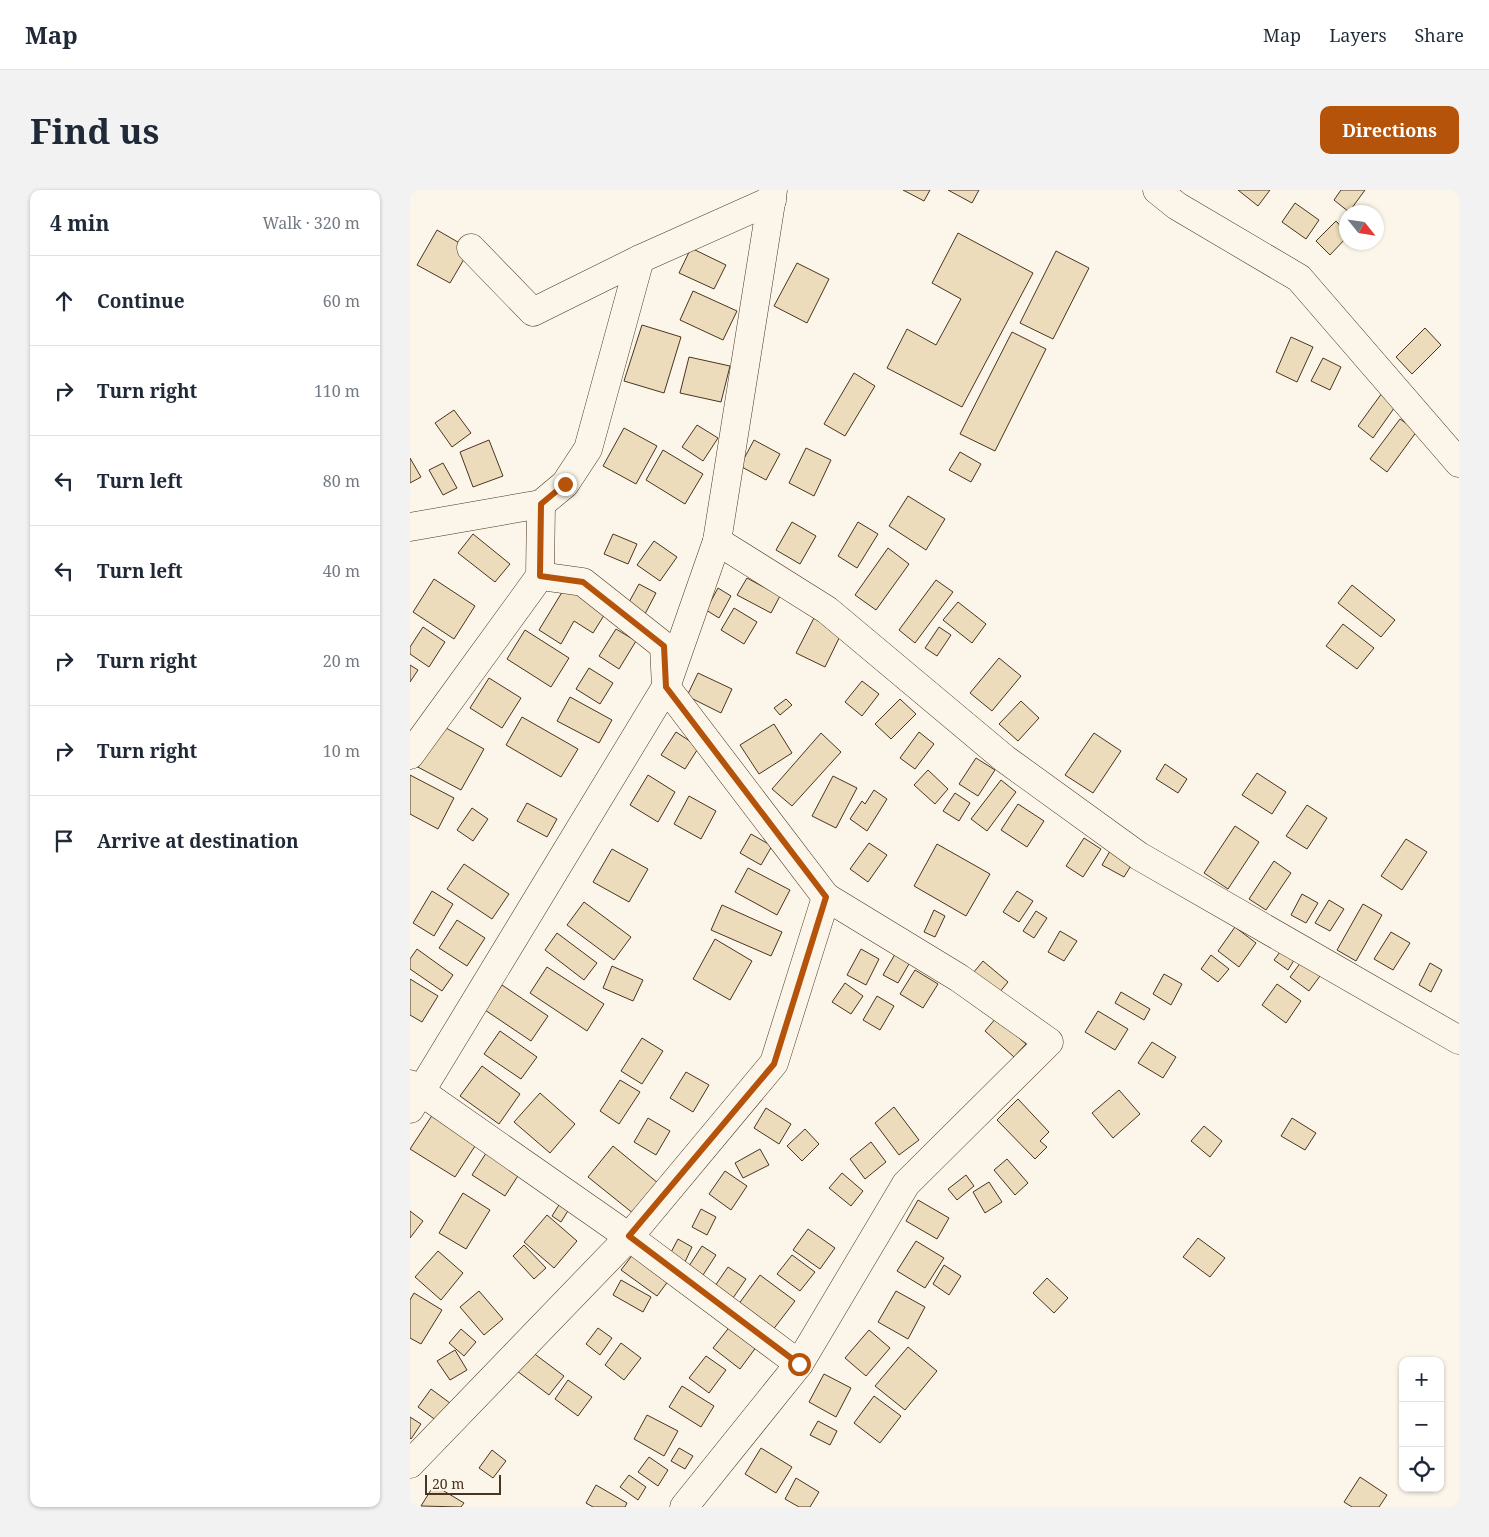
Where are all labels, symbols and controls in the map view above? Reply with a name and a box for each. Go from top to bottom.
text: Map [25,18,78,51]
text: Map [1263,23,1301,47]
text: Layers [1329,23,1387,47]
text: Share [1415,23,1464,47]
button: Directions [1320,106,1459,154]
text: Find us [30,107,159,154]
north arrow [1339,205,1384,250]
text: 4 min [50,209,109,237]
text: Walk · 320 m [263,212,360,234]
icon: ahead [50,287,78,315]
text: Continue [97,288,185,314]
text: 60 m [323,290,360,312]
icon: right [50,377,78,405]
text: Turn right [97,378,197,404]
text: 110 m [314,380,360,402]
icon: left [50,467,78,495]
text: Turn left [97,468,183,494]
text: 80 m [323,470,360,492]
route end [554,473,577,496]
icon: left [50,557,78,585]
text: Turn left [97,558,183,584]
text: 40 m [323,560,360,582]
icon: right [50,647,78,675]
text: Turn right [97,648,197,674]
text: 20 m [323,650,360,672]
icon: right [50,737,78,765]
text: Turn right [97,738,197,764]
text: 10 m [323,740,360,762]
icon: arrive [50,827,78,855]
text: Arrive at destination [97,828,299,854]
route start [788,1353,811,1376]
map controls [1399,1357,1444,1492]
button: + [1399,1357,1444,1402]
button: − [1399,1402,1444,1447]
button: locate [1399,1447,1444,1492]
scale bar [425,1472,501,1495]
text: 20 m [432,1474,465,1493]

